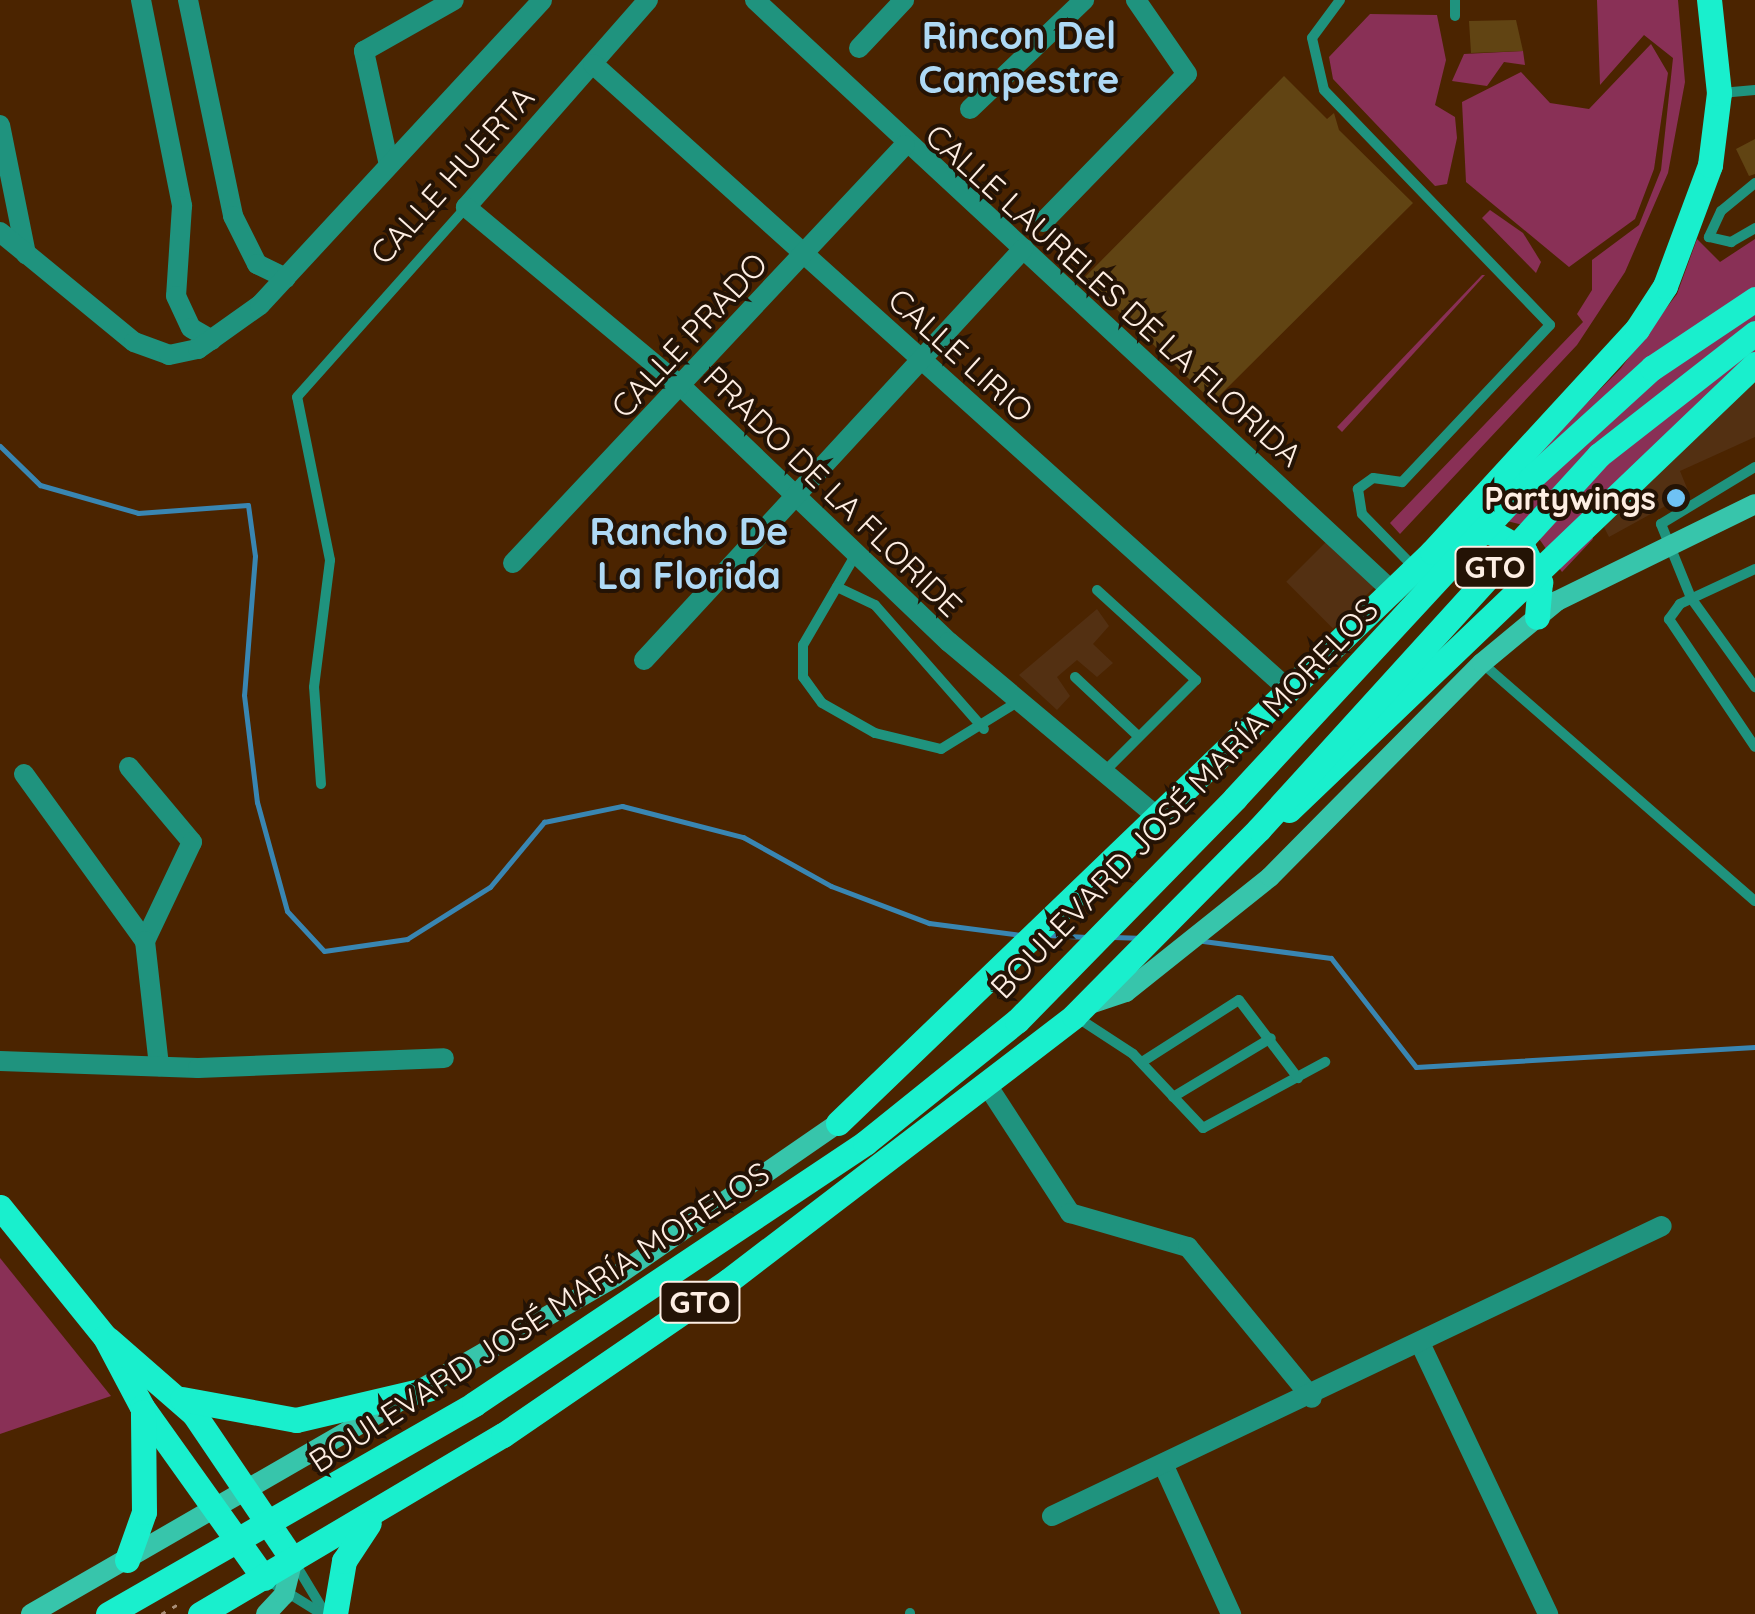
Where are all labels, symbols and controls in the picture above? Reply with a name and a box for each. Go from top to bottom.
district label: Rincon Del Campestre [919,13,1119,102]
street label: CALLE HUERTA [362,78,542,272]
street label: CALLE LAURELES DE LA FLORIDA [918,116,1310,474]
street label: CALLE PRADO [603,245,775,425]
street label: CALLE LIRIO [881,280,1041,430]
street label: PRADO DE LA FLORIDE [696,358,970,624]
place label: Partywings [1484,479,1656,517]
marker: Partywings [1665,487,1687,509]
district label: Rancho De La Florida [589,509,789,598]
road number: GTO [1452,542,1538,592]
street label: BOULEVARD JOSÉ MARÍA MORELOS [982,590,1386,1006]
street label: BOULEVARD JOSÉ MARÍA MORELOS [302,1154,776,1480]
road number: GTO [658,1277,742,1327]

